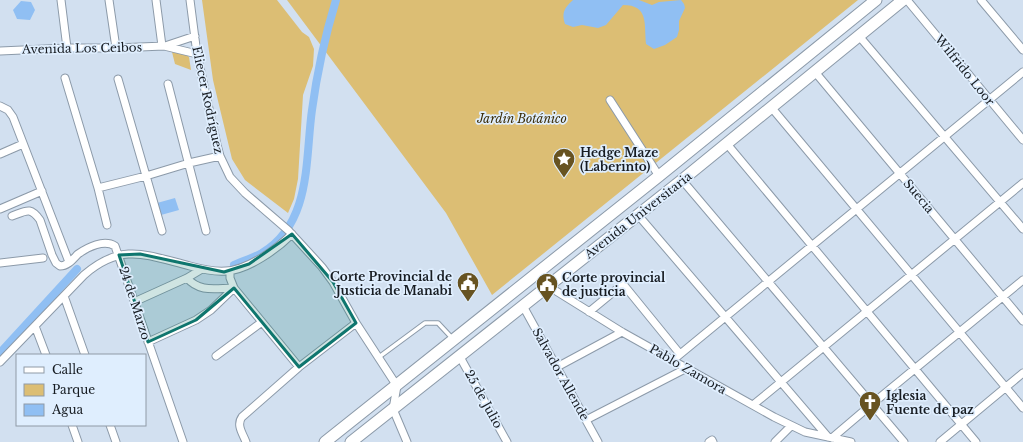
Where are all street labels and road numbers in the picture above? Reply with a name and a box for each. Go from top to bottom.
street label: Wilfrido Loor [931,31,998,108]
street label: Avenida Los Ceibos [21,39,142,57]
street label: Eliecer Rodríguez [189,45,227,155]
street label: Avenida Universitaria [581,168,695,262]
street label: Suecia [900,176,938,216]
street label: 24 de Marzo [116,264,154,342]
street label: Salvador Allende [529,325,593,423]
street label: Pablo Zamora [647,341,730,397]
street label: 25 de Julio [462,367,506,431]

